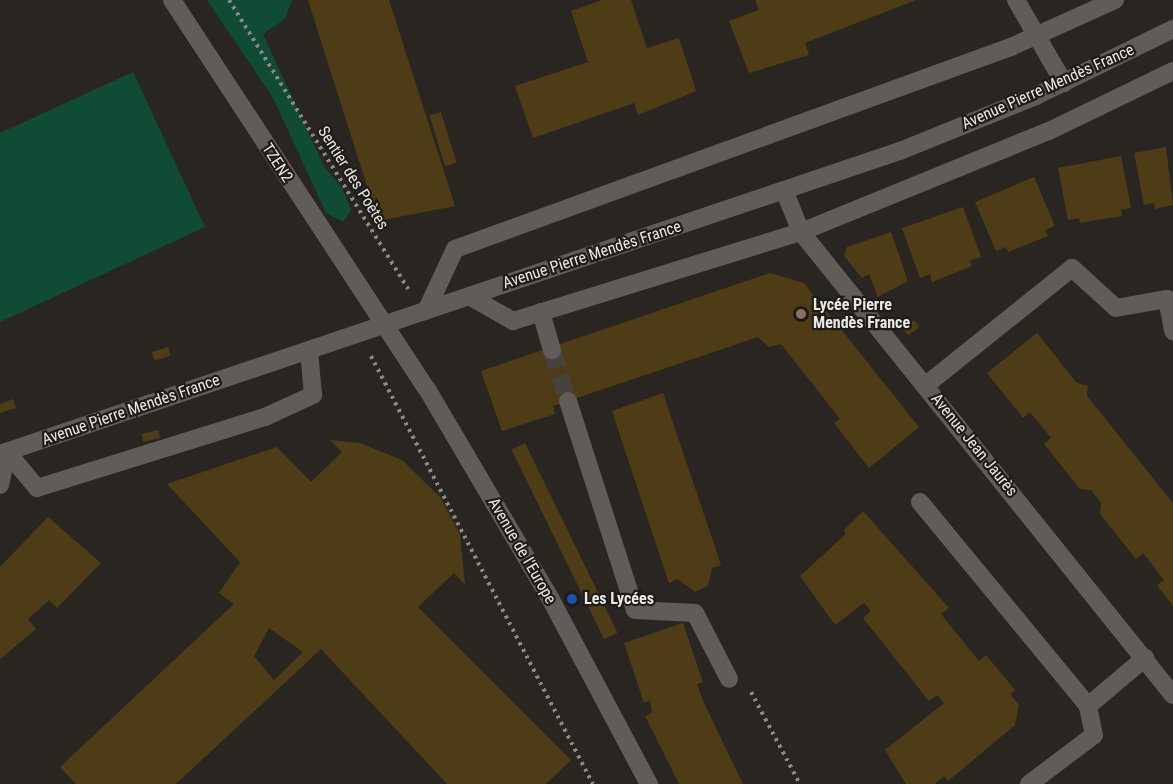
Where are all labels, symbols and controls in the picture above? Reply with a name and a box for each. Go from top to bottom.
street label: Avenue Pierre Mendès France [959,40,1137,134]
street label: Sentier des Poètes [314,123,392,233]
street label: TZEN2 [257,140,297,186]
street label: Avenue Pierre Mendès France [500,217,684,293]
place label: Lycée Pierre Mendès France [813,295,910,333]
marker: Lycée Pierre Mendès France [794,307,808,321]
street label: Avenue Pierre Mendès France [40,371,222,449]
street label: Avenue Jean Jaurès [927,390,1021,500]
street label: Avenue de l'Europe [484,495,560,607]
place label: Les Lycées [584,589,654,609]
marker: Les Lycées [565,592,579,606]

